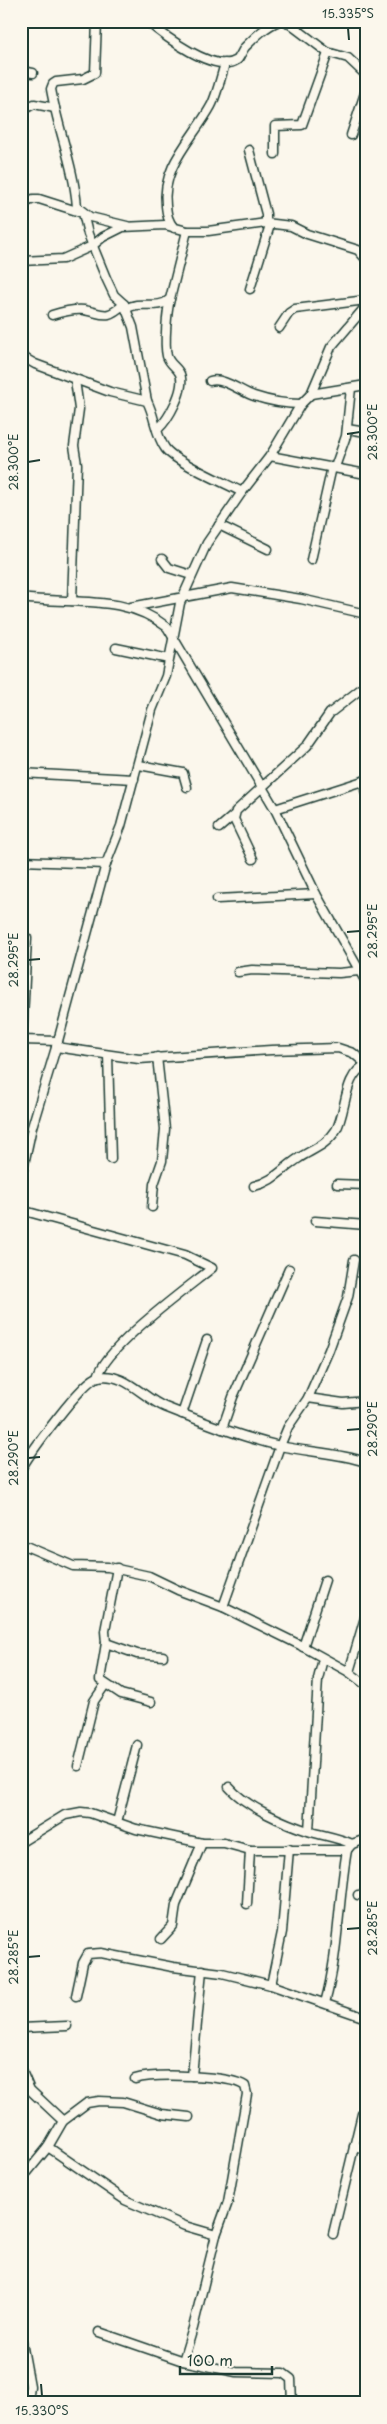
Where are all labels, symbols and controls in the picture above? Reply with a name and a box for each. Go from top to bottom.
text: 15.335°S [322,4,374,22]
text: 28.300°E [363,403,381,461]
text: 28.300°E [4,433,22,491]
text: 28.295°E [363,903,381,959]
text: 28.295°E [4,932,22,988]
text: 28.290°E [363,1401,381,1457]
text: 28.290°E [4,1430,22,1486]
text: 28.285°E [363,1900,381,1956]
text: 28.285°E [4,1929,22,1985]
scale bar [180,2344,272,2376]
text: 100 m [187,2348,233,2371]
text: 15.330°S [15,2401,69,2419]

